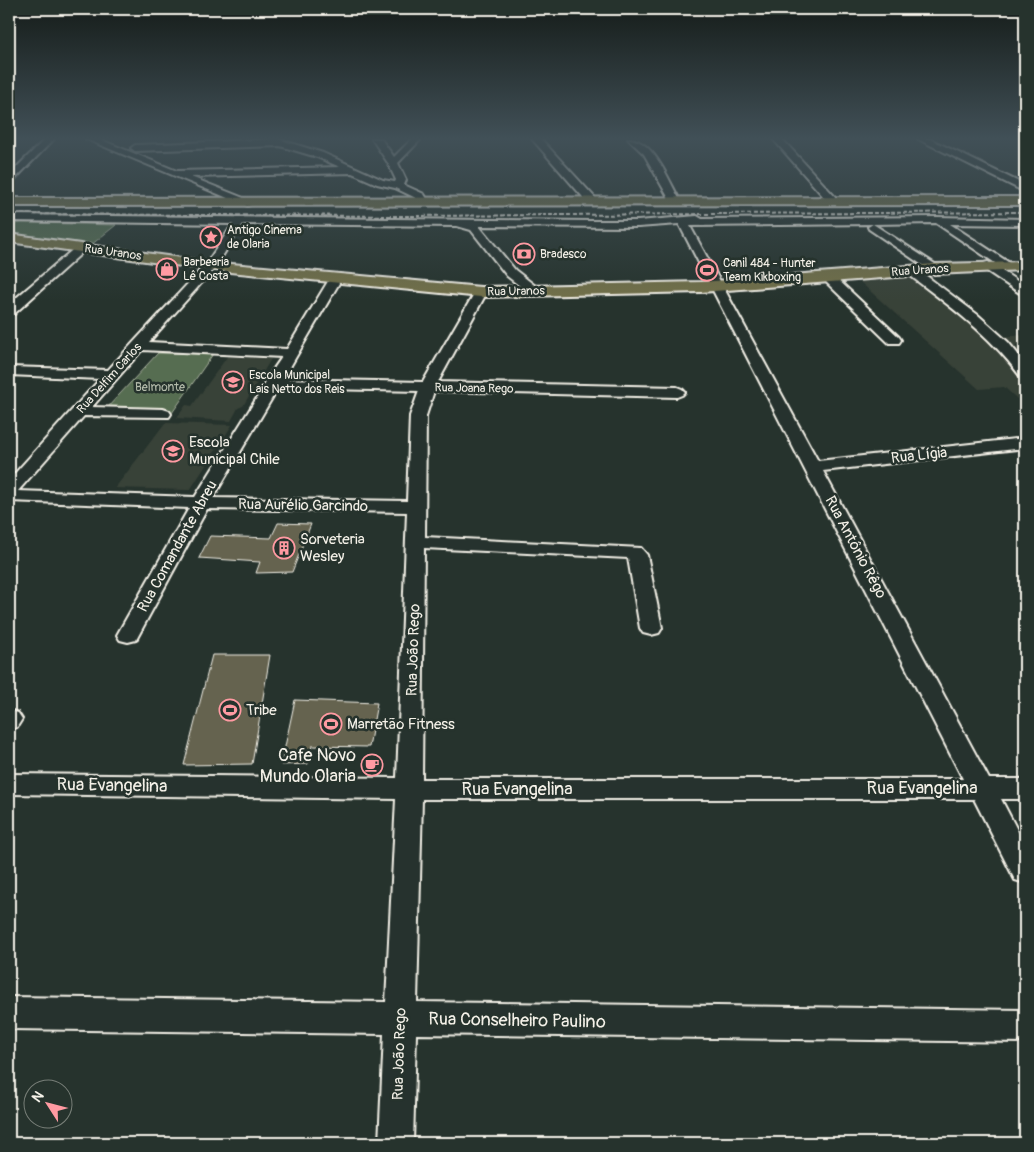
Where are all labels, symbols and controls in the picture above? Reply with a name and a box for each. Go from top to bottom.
place label: Antigo Cinema de Olaria [227,223,302,252]
place icon: Antigo Cinema de Olaria [199,225,223,249]
street label: Rua Uranos [83,241,143,264]
bank icon: Bradesco [512,242,536,266]
place label: Bradesco [540,247,587,262]
place label: Barbearia Lê Costa [183,255,229,284]
place label: Canil 484 - Hunter Team Kikboxing [723,256,816,285]
shop icon: Barbearia Lê Costa [155,257,179,281]
sports icon: Canil 484 - Hunter Team Kikboxing [695,258,719,282]
street label: Rua Uranos [891,261,950,280]
street label: Rua Uranos [487,283,545,300]
street label: Rua Delfim Carlos [74,340,145,417]
place label: Escola Municipal Lais Netto dos Reis [249,368,345,397]
school or university icon: Escola Municipal Lais Netto dos Reis [221,370,245,394]
park label: Belmonte [135,380,185,395]
street label: Rua Joana Rego [434,380,514,397]
place label: Escola Municipal Chile [189,433,280,469]
school or university icon: Escola Municipal Chile [161,439,185,463]
street label: Rua Lígia [890,443,948,468]
street label: Rua Comandante Abreu [133,477,222,615]
street label: Rua Antônio Rêgo [821,493,891,602]
street label: Rua Aurélio Garcindo [238,495,368,516]
place label: Sorveteria Wesley [300,530,365,566]
building icon: Sorveteria Wesley [272,536,296,560]
street label: Rua João Rego [402,603,425,697]
sports icon: Tribe [218,698,242,722]
place label: Tribe [246,701,277,720]
sports icon: Marretão Fitness [319,712,343,736]
place label: Marretão Fitness [347,715,455,734]
place label: Cafe Novo Mundo Olaria [260,744,356,788]
cafe icon: Cafe Novo Mundo Olaria [360,753,384,777]
street label: Rua Evangelina [56,773,168,798]
street label: Rua Evangelina [866,777,978,800]
street label: Rua Evangelina [461,778,573,801]
street label: Rua João Rego [388,1007,411,1101]
street label: Rua Conselheiro Paulino [428,1007,606,1034]
north arrow [22,1080,72,1130]
text: N [28,1088,48,1105]

